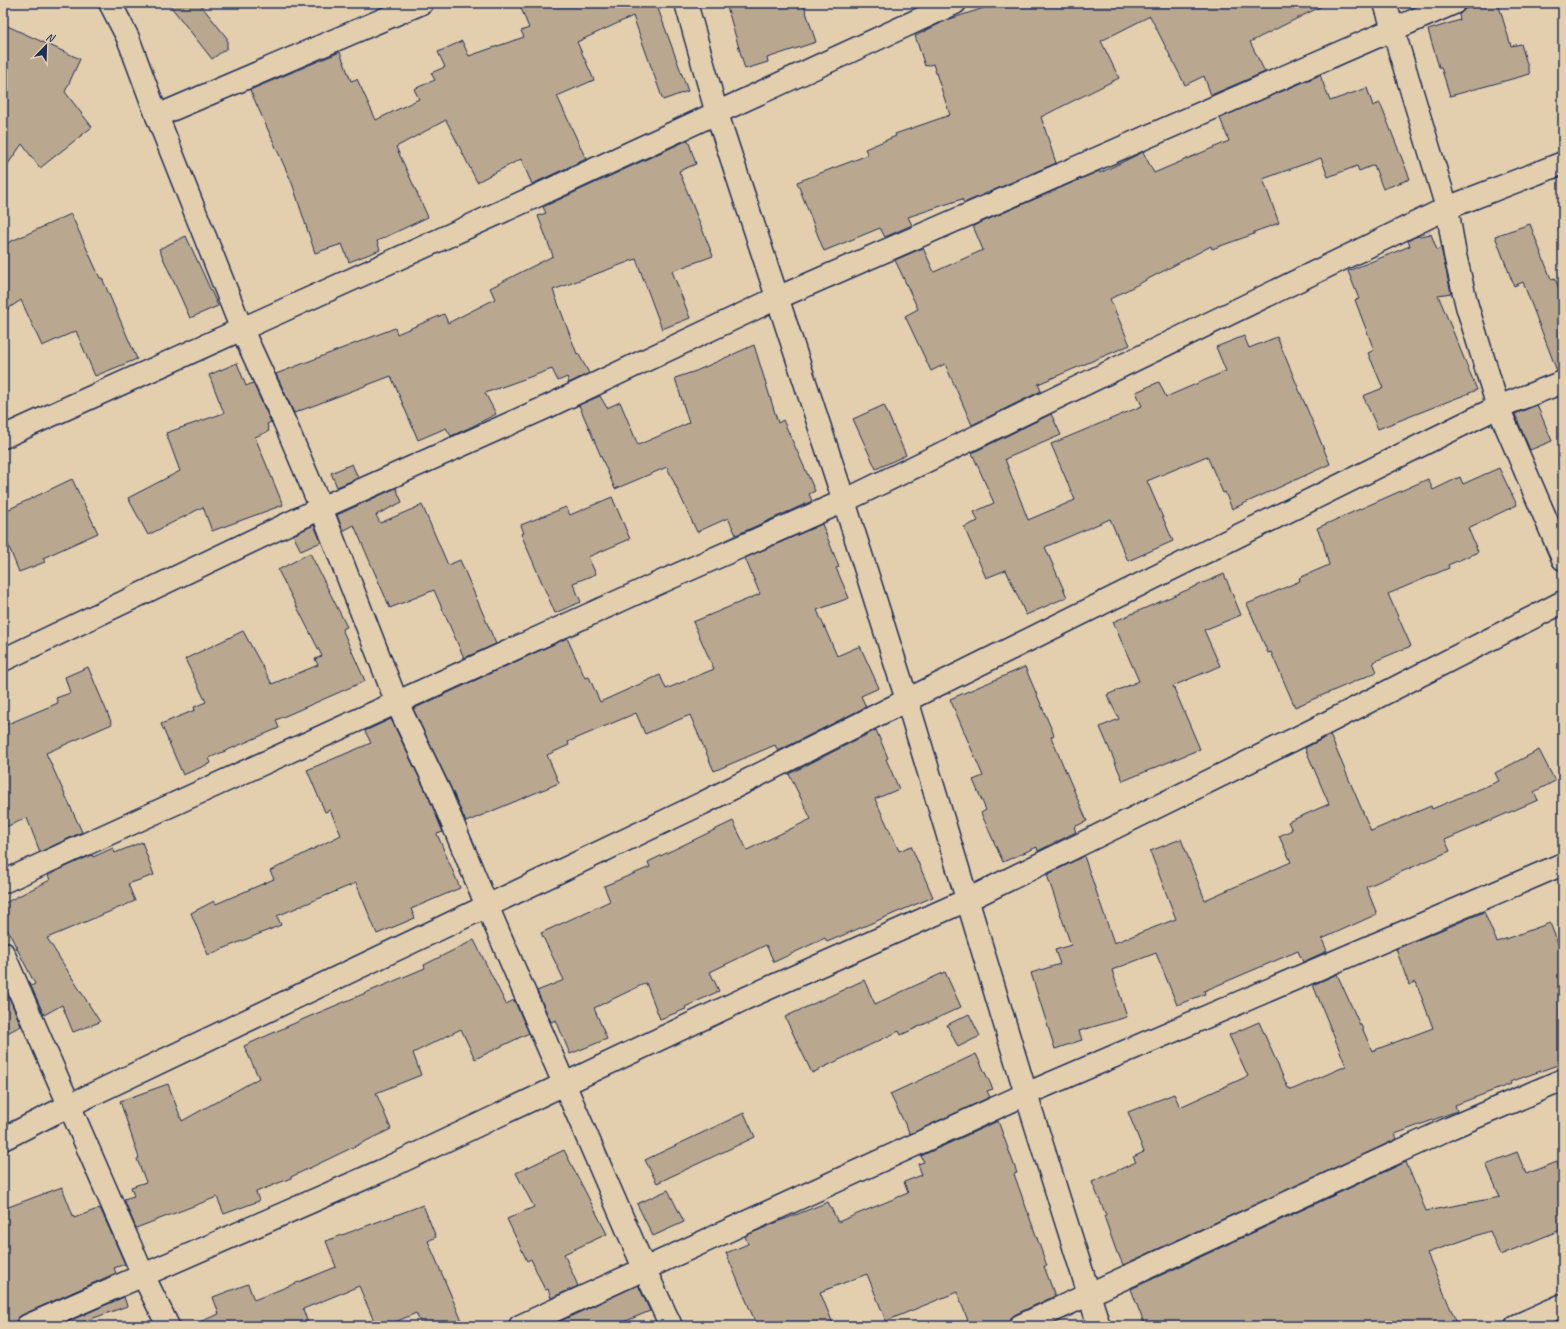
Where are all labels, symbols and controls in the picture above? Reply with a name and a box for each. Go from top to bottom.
north arrow [26,26,66,66]
text: N [44,29,58,45]

